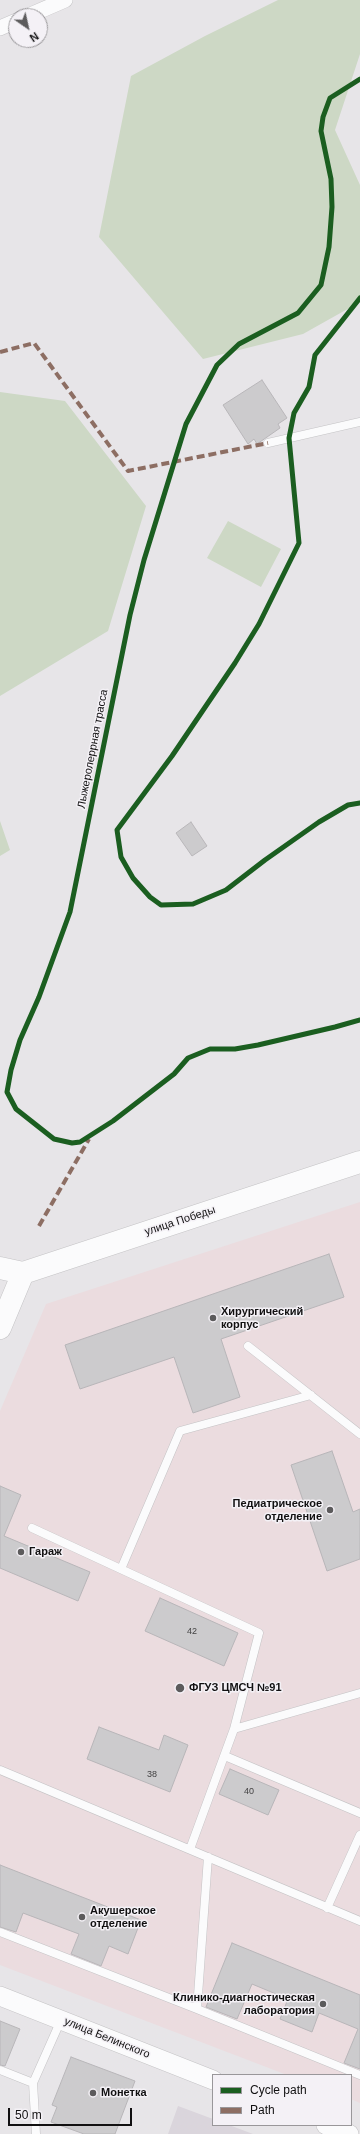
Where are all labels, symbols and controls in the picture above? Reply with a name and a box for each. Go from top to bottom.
north arrow [8,8,48,48]
text: N [28,30,41,44]
street label: Лыжеролеррная трасса [75,688,111,810]
street label: улица Победы [143,1203,217,1239]
place label: Хирургический корпус [221,1305,303,1331]
marker: Хирургический корпус [208,1313,218,1323]
place label: Педиатрическое отделение [233,1497,322,1523]
marker: Педиатрическое отделение [325,1505,335,1515]
place label: Гараж [29,1545,62,1559]
marker: Гараж [16,1547,26,1557]
house number: 42 [187,1627,197,1637]
place label: ФГУЗ ЦМСЧ №91 [189,1681,282,1695]
marker: ФГУЗ ЦМСЧ №91 [174,1682,186,1694]
house number: 38 [147,1770,157,1780]
house number: 40 [244,1787,254,1797]
place label: Акушерское отделение [90,1904,156,1930]
marker: Акушерское отделение [77,1912,87,1922]
place label: Клинико-диагностическая лаборатория [173,1991,315,2017]
marker: Клинико-диагностическая лаборатория [318,1999,328,2009]
street label: улица Белинского [62,2015,152,2061]
legend [212,2074,352,2126]
text: Cycle path [250,2083,307,2097]
place label: Монетка [101,2086,147,2100]
marker: Монетка [88,2088,98,2098]
scale bar [10,2100,134,2126]
text: Path [250,2103,275,2117]
text: 50 m [15,2108,42,2122]

